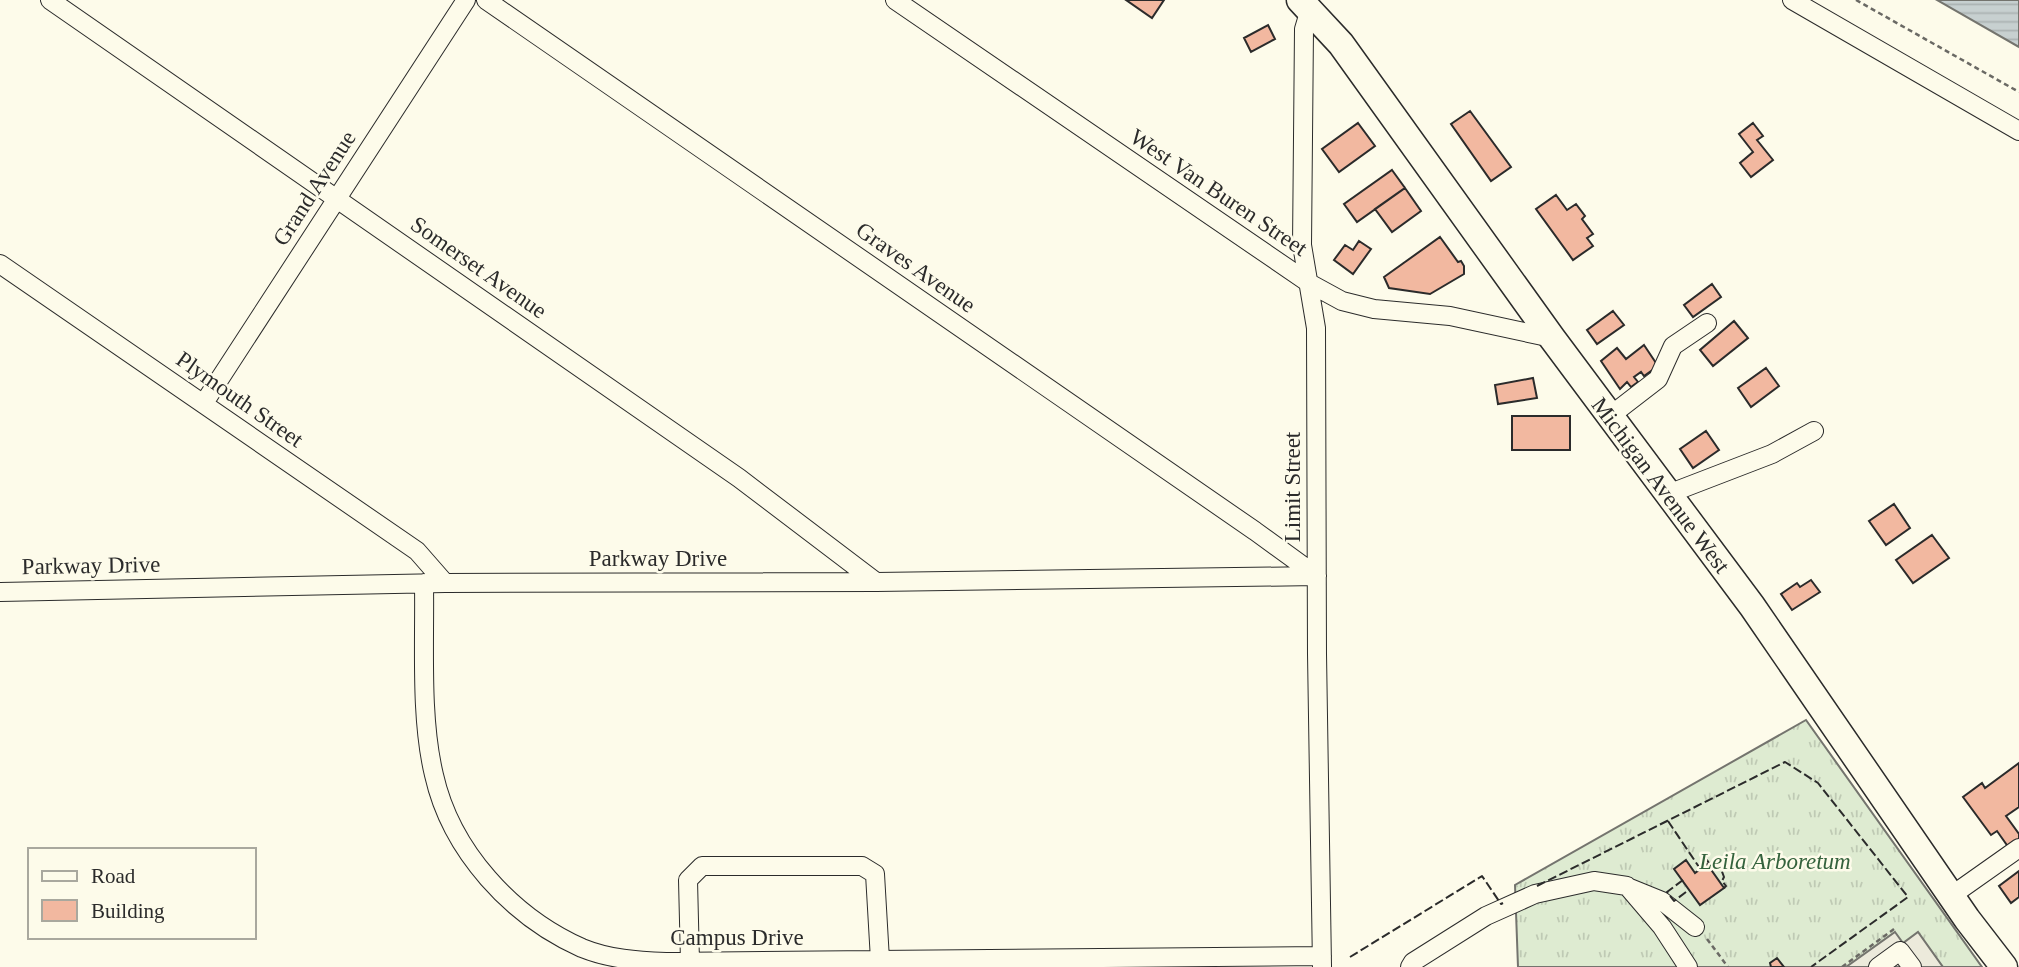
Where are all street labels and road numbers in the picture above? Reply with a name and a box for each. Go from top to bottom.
street label: West Van Buren Street [1126,124,1312,261]
street label: Grand Avenue [268,126,361,250]
street label: Somerset Avenue [406,211,551,324]
street label: Graves Avenue [851,217,980,318]
street label: Plymouth Street [172,346,308,453]
street label: Michigan Avenue West [1586,393,1735,578]
street label: Limit Street [1280,431,1305,542]
street label: Parkway Drive [589,546,727,571]
street label: Parkway Drive [21,552,161,579]
street label: Campus Drive [670,925,804,950]

